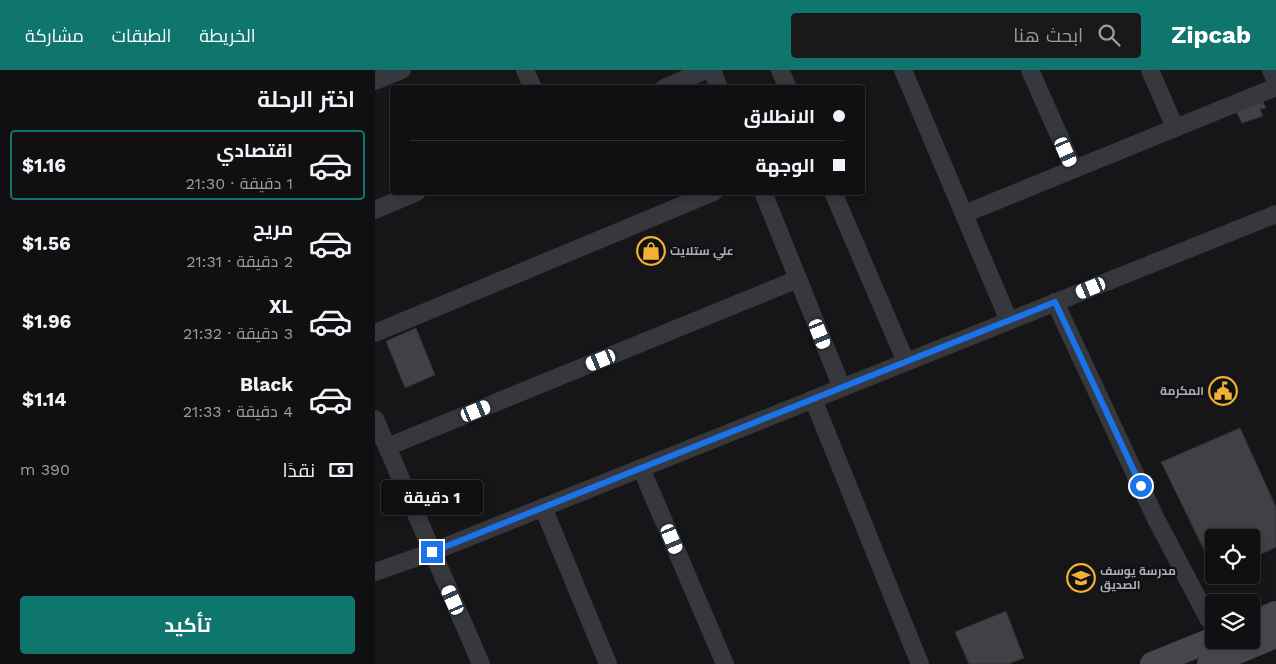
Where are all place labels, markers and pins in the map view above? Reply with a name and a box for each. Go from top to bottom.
shop icon: علي ستلايت [636,236,666,266]
place label: علي ستلايت [670,244,734,261]
public building icon: المكرمة [1208,376,1238,406]
place label: المكرمة [1160,384,1204,399]
school or university icon: مدرسة يوسف الصديق [1066,563,1096,593]
place label: مدرسة يوسف الصديق [1100,564,1176,593]

